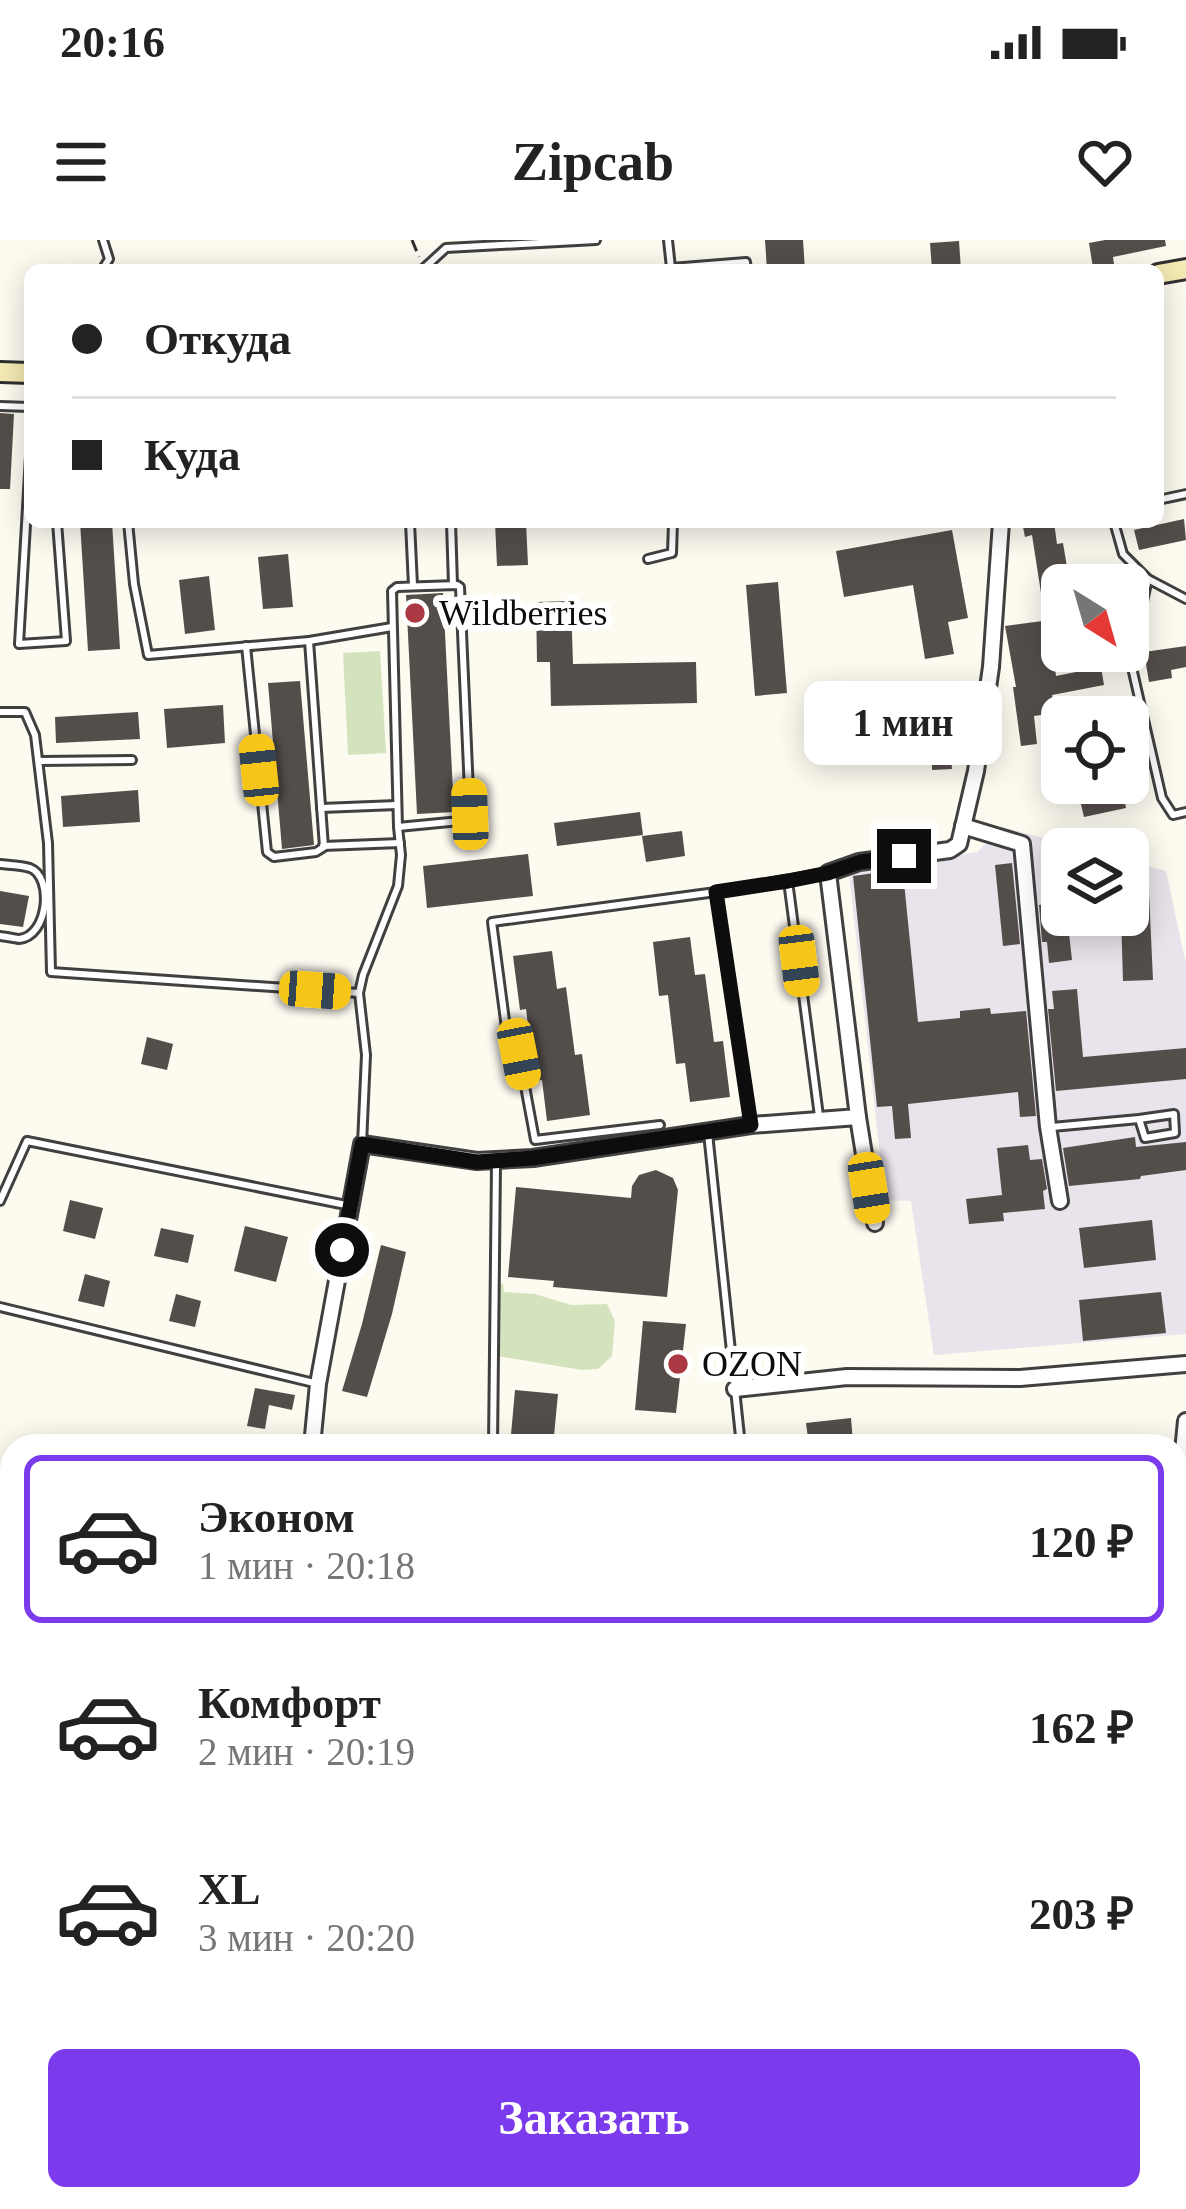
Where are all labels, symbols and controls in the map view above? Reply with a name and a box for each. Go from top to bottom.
text: 20:16 [60,17,165,67]
icon: menu [48,129,114,195]
icon: heart [1072,129,1138,195]
text: Zipcab [512,132,674,192]
text: Откуда [144,314,291,364]
text: Куда [144,430,240,480]
north arrow [1041,564,1149,672]
map controls [1041,564,1149,936]
place label: Wildberries [439,593,608,633]
marker: Wildberries [402,600,428,626]
callout: 1 мин [805,682,1003,766]
button: locate [1041,696,1149,804]
text: 1 мин [853,701,953,744]
car [237,732,281,808]
car [451,777,489,851]
button: layers [1041,828,1149,936]
route end [877,829,931,883]
car [777,923,821,999]
car [278,970,352,1010]
car [494,1015,544,1093]
car [846,1150,892,1226]
route start [315,1223,369,1277]
place label: OZON [702,1344,802,1384]
marker: OZON [665,1351,691,1377]
icon: car [54,1485,162,1593]
text: Эконом [198,1492,355,1542]
text: 120 ₽ [1029,1517,1134,1567]
text: 1 мин · 20:18 [198,1544,415,1587]
icon: car [54,1671,162,1779]
text: Комфорт [198,1678,381,1728]
text: 162 ₽ [1029,1703,1134,1753]
text: 2 мин · 20:19 [198,1730,415,1773]
icon: car [54,1857,162,1965]
text: XL [198,1864,261,1914]
text: 203 ₽ [1029,1889,1134,1939]
text: 3 мин · 20:20 [198,1916,415,1959]
button: Заказать [48,2049,1140,2187]

